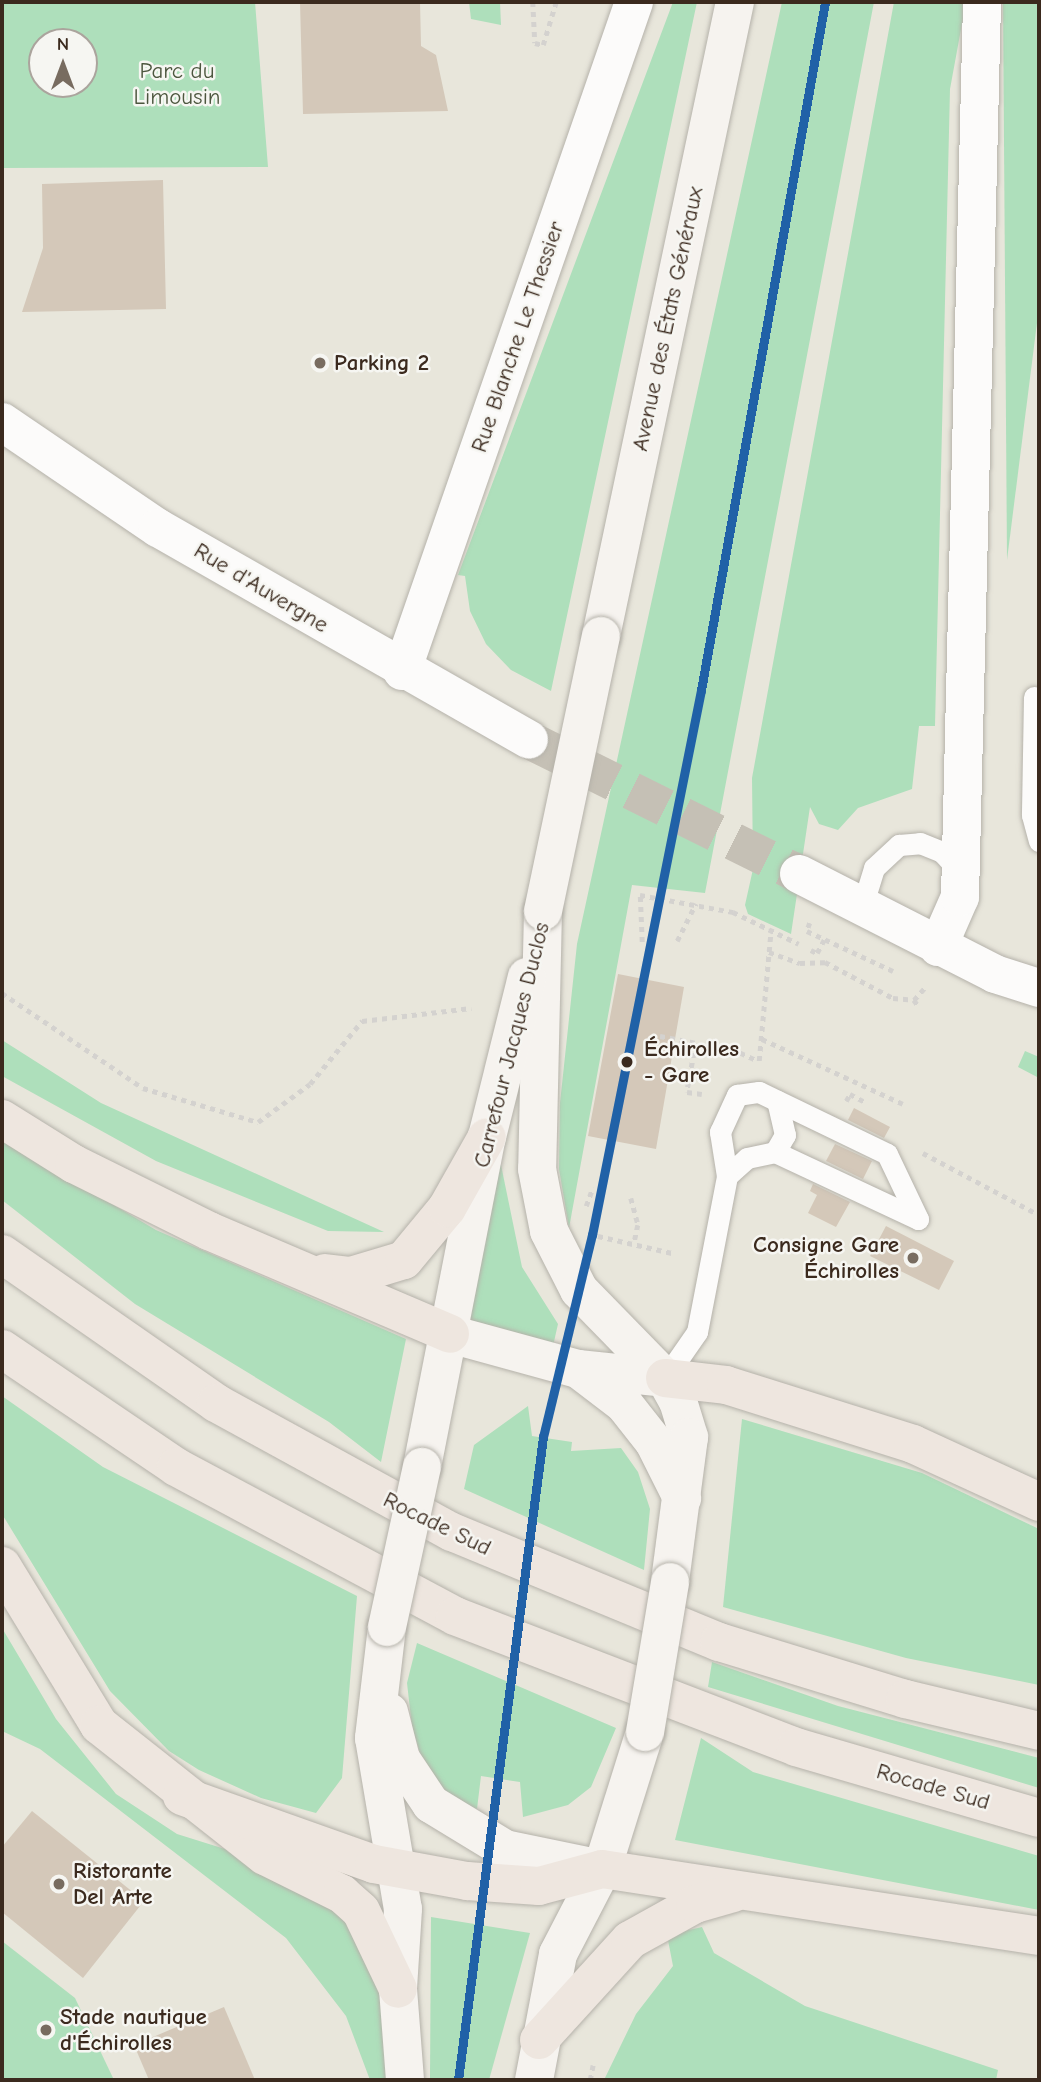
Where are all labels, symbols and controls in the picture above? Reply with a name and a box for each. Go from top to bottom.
north arrow [28,28,98,98]
text: N [57,33,69,55]
park label: Parc du Limousin [133,57,221,111]
street label: Avenue des États Généraux [626,184,710,454]
street label: Rue Blanche Le Thessier [466,218,570,456]
place label: Parking 2 [334,349,429,377]
marker: Parking 2 [312,355,328,371]
street label: Rue d'Auvergne [189,537,333,639]
street label: Carrefour Jacques Duclos [468,919,556,1171]
place label: Échirolles - Gare [644,1035,739,1089]
marker: Échirolles - Gare [616,1051,638,1073]
place label: Consigne Gare Échirolles [753,1231,899,1285]
marker: Consigne Gare Échirolles [905,1250,921,1266]
street label: Rocade Sud [379,1486,495,1562]
street label: Rocade Sud [873,1758,993,1816]
place label: Ristorante Del Arte [73,1857,172,1911]
marker: Ristorante Del Arte [51,1876,67,1892]
place label: Stade nautique d'Échirolles [60,2003,207,2057]
marker: Stade nautique d'Échirolles [38,2022,54,2038]

